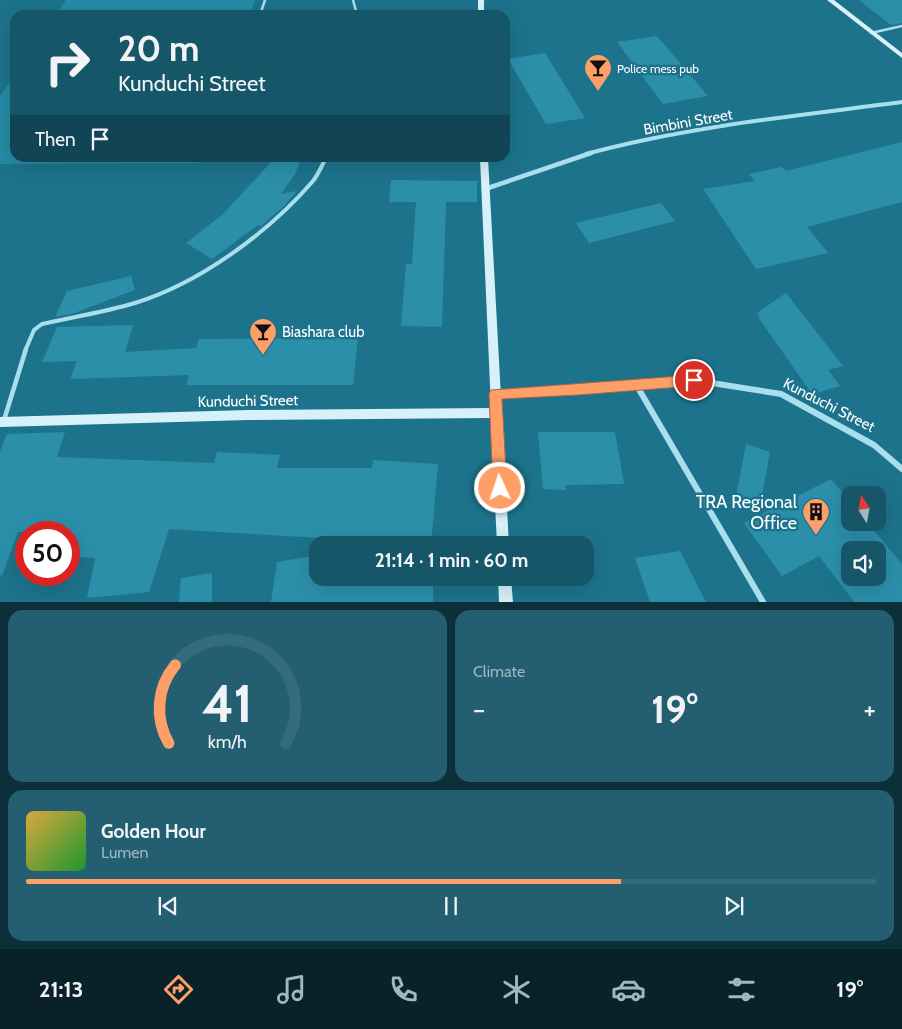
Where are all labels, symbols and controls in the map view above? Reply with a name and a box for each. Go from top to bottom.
text: 20 m [118,27,200,70]
icon: right [35,30,100,95]
bar icon: Police mess pub [583,53,613,92]
place label: Police mess pub [617,61,699,76]
text: Kunduchi Street [118,70,266,97]
street label: Bimbini Street [642,105,734,139]
icon: arrive [86,125,114,153]
text: Then [35,128,76,151]
bar icon: Biashara club [248,317,278,356]
place label: Biashara club [282,323,365,341]
pin [673,359,715,401]
icon: arrive [680,366,708,394]
street label: Kunduchi Street [780,374,878,436]
street label: Kunduchi Street [198,391,298,411]
position arrow [473,461,525,513]
north arrow [841,486,886,531]
map controls [841,486,886,586]
place label: TRA Regional Office [696,491,798,534]
building icon: TRA Regional Office [801,497,831,536]
speed limit sign: 50 [15,521,80,586]
button: sound [841,541,886,586]
text: 21:14 · 1 min · 60 m [375,549,528,572]
text: Climate [473,662,525,681]
text: 41 [202,672,253,735]
text: 19° [651,686,698,733]
text: − [473,692,485,726]
text: + [864,692,876,726]
text: km/h [208,731,247,752]
text: Golden Hour [101,820,206,843]
text: Lumen [101,843,148,862]
icon: previous [154,892,182,920]
icon: pause [437,892,465,920]
icon: next [720,892,748,920]
icon: directions [161,972,196,1007]
icon: music [274,972,309,1007]
icon: phone [386,972,421,1007]
icon: climate [499,972,534,1007]
icon: car [611,972,646,1007]
icon: filters [724,972,759,1007]
text: 21:13 [39,976,83,1003]
text: 19° [836,976,863,1003]

